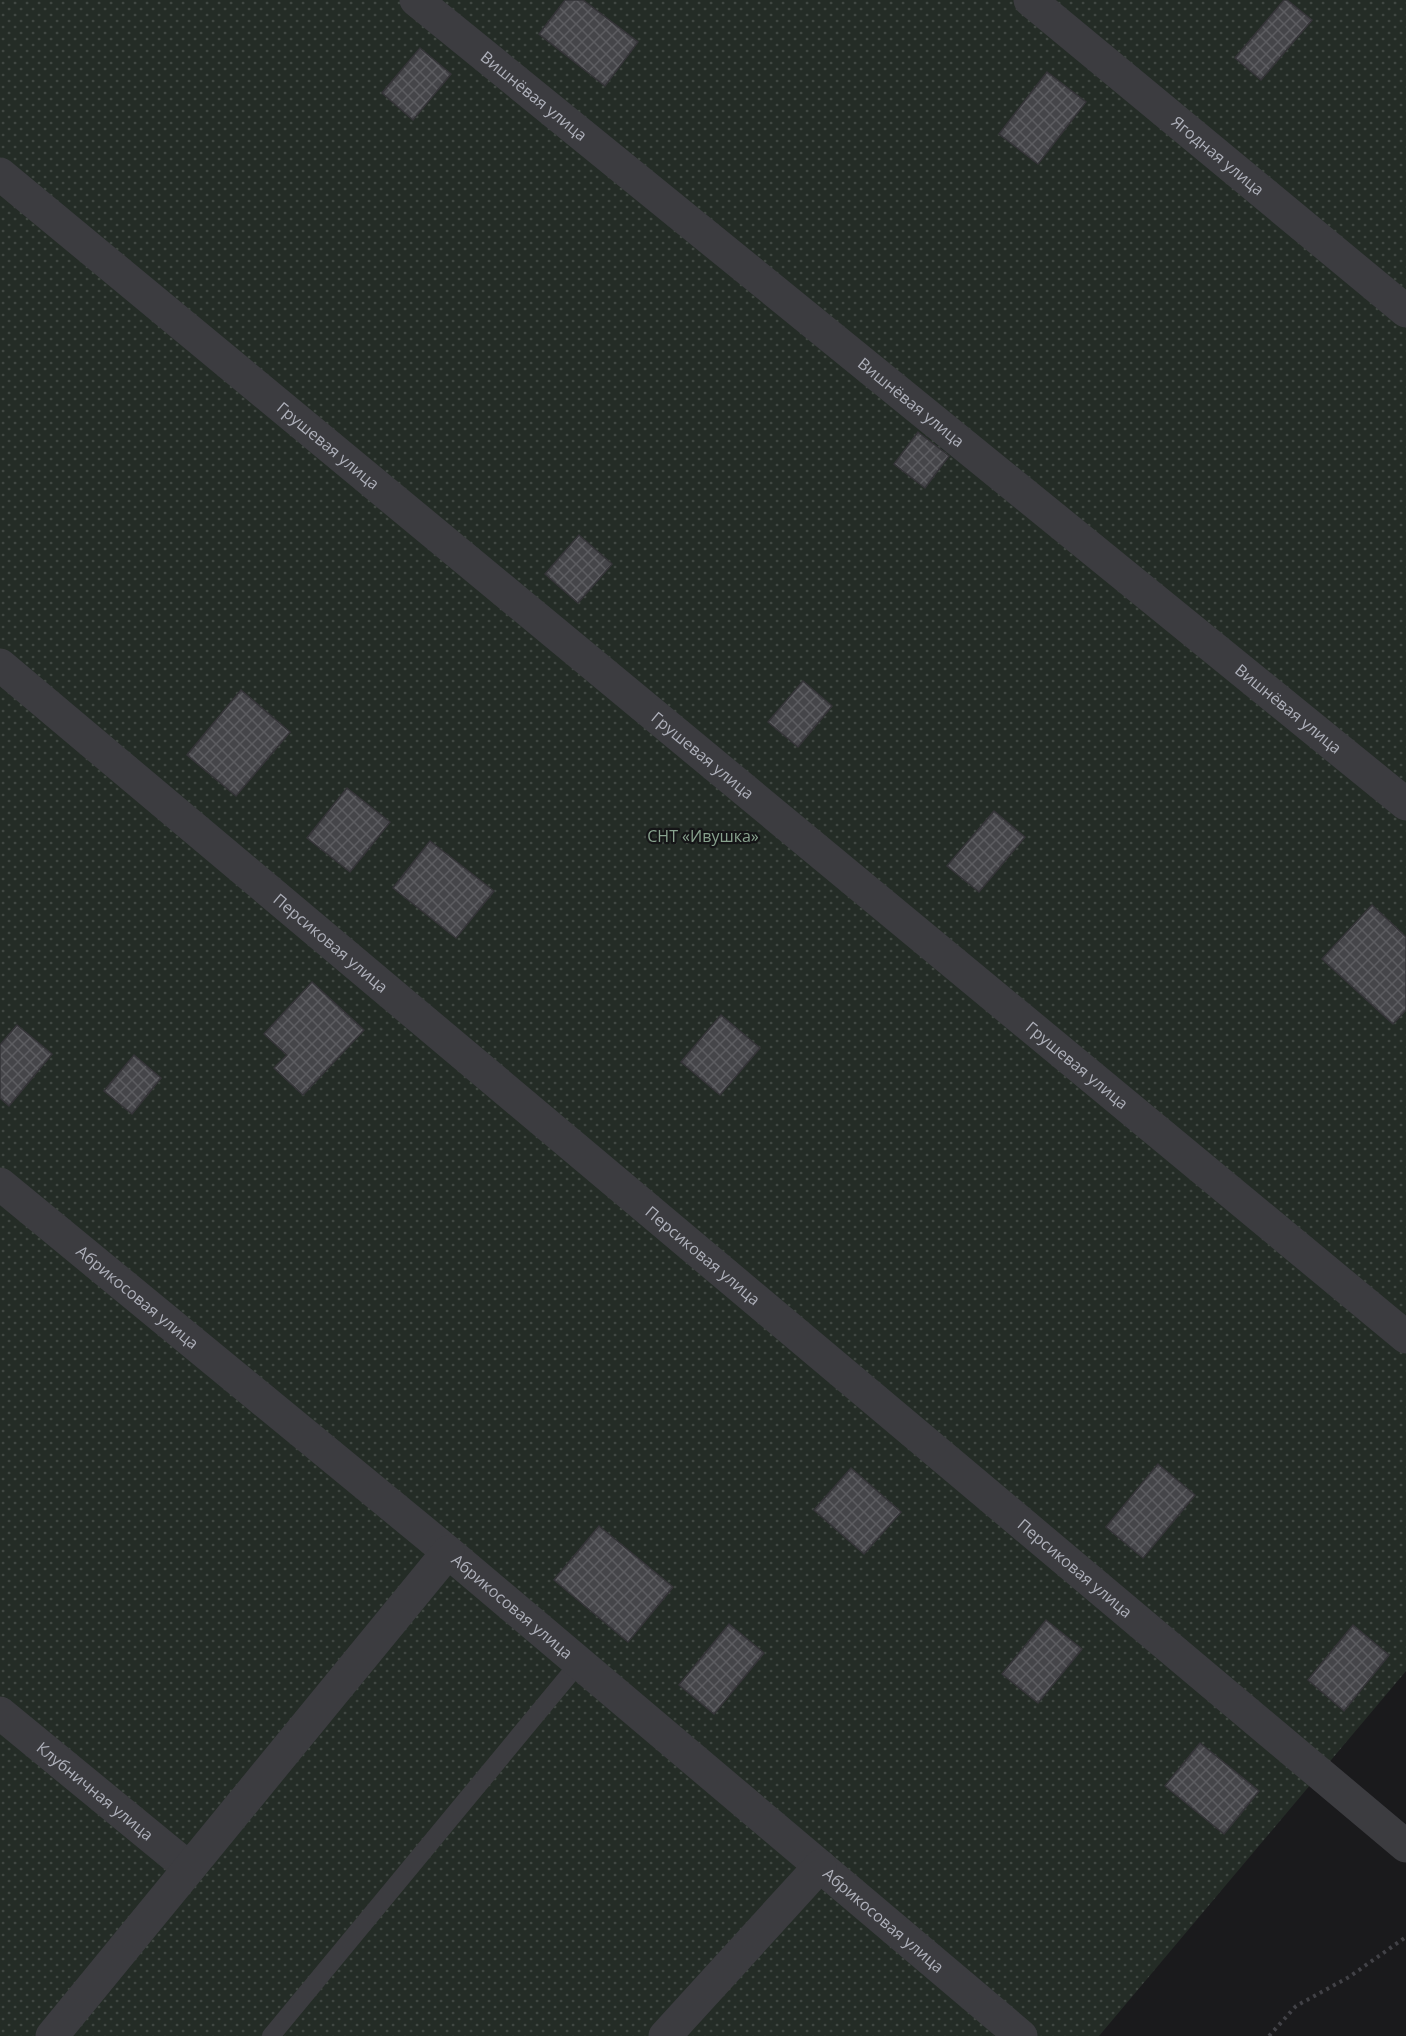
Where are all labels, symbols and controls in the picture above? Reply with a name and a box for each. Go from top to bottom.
street label: Вишнёвая улица [476,46,592,146]
street label: Ягодная улица [1167,111,1269,200]
street label: Вишнёвая улица [853,352,969,452]
street label: Грушевая улица [272,397,384,494]
street label: Вишнёвая улица [1231,659,1346,758]
street label: Грушевая улица [647,706,759,804]
park label: СНТ «Ивушка» [647,825,759,847]
street label: Персиковая улица [269,888,393,997]
street label: Грушевая улица [1021,1016,1133,1114]
street label: Персиковая улица [641,1201,765,1310]
street label: Абрикосовая улица [72,1240,203,1354]
street label: Персиковая улица [1013,1513,1137,1623]
street label: Абрикосовая улица [447,1549,578,1664]
street label: Клубничная улица [32,1737,158,1845]
street label: Абрикосовая улица [818,1862,949,1977]

